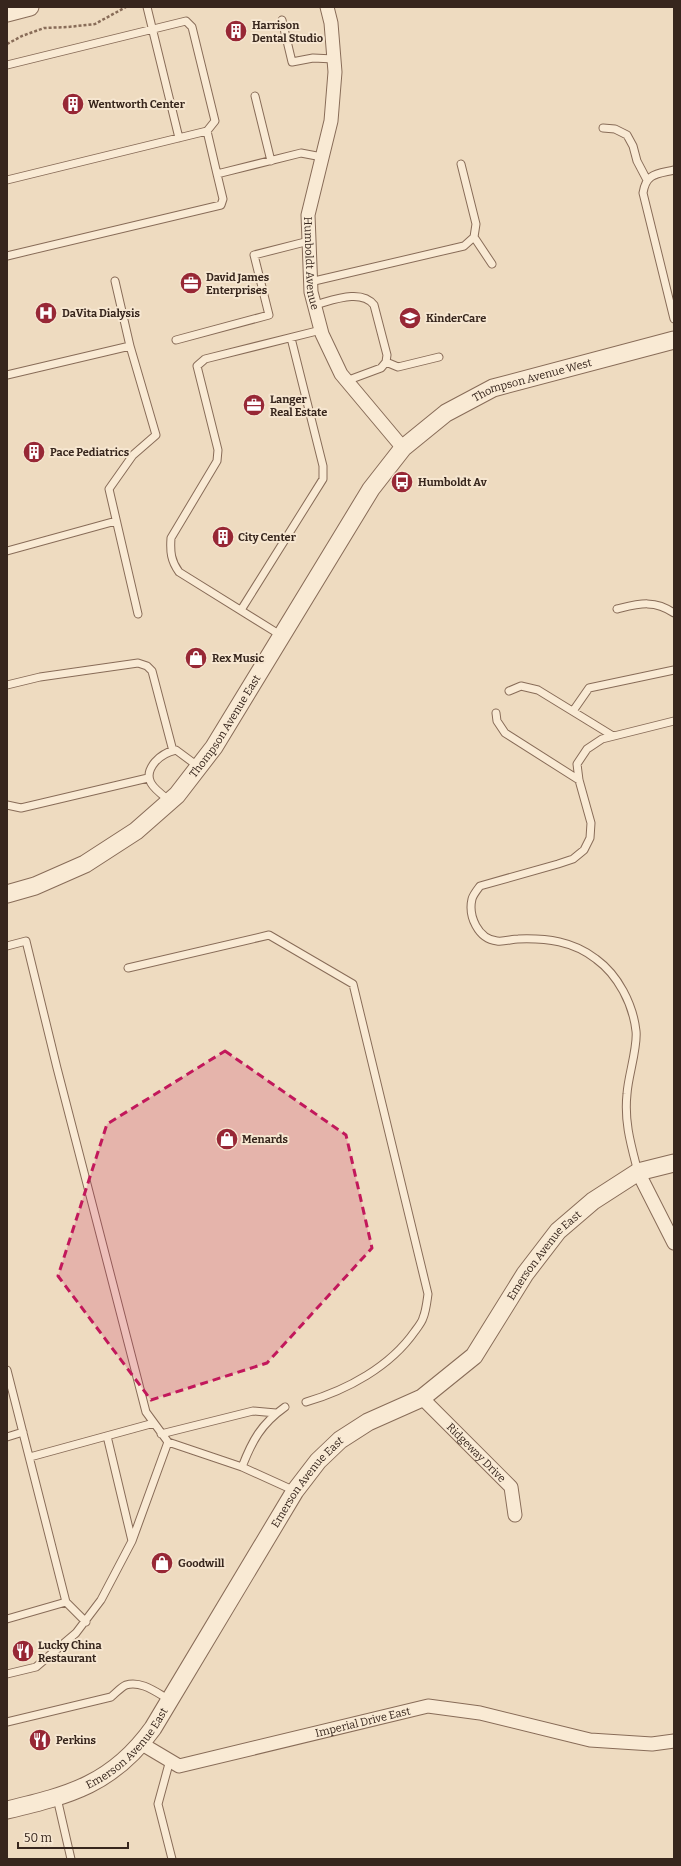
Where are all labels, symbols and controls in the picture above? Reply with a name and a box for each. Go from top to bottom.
building icon: Harrison Dental Studio [223,18,249,44]
place label: Harrison Dental Studio [252,19,323,45]
building icon: Wentworth Center [60,91,86,117]
place label: Wentworth Center [88,98,186,111]
street label: Humboldt Avenue [302,216,322,311]
office icon: David James Enterprises [178,270,204,296]
place label: David James Enterprises [206,271,270,297]
hospital icon: DaVita Dialysis [33,300,59,326]
school or university icon: KinderCare [397,305,423,331]
place label: DaVita Dialysis [62,307,140,320]
place label: KinderCare [426,312,486,325]
street label: Thompson Avenue West [470,356,593,404]
office icon: Langer Real Estate [241,392,267,418]
place label: Langer Real Estate [270,393,327,419]
building icon: Pace Pediatrics [21,439,47,465]
place label: Pace Pediatrics [50,446,130,459]
bus stop icon: Humboldt Av [389,469,415,495]
place label: Humboldt Av [418,476,488,489]
building icon: City Center [210,524,236,550]
place label: City Center [238,531,297,544]
shop icon: Rex Music [183,645,209,671]
place label: Rex Music [212,652,265,665]
street label: Thompson Avenue East [186,672,263,780]
shop icon: Menards [214,1126,240,1152]
place label: Menards [242,1133,288,1146]
street label: Emerson Avenue East [504,1208,584,1302]
street label: Ridgeway Drive [444,1420,509,1485]
street label: Emerson Avenue East [268,1433,345,1530]
shop icon: Goodwill [149,1550,175,1576]
place label: Goodwill [178,1557,225,1570]
restaurant icon: Lucky China Restaurant [10,1638,36,1664]
place label: Lucky China Restaurant [38,1639,102,1665]
street label: Imperial Drive East [314,1704,412,1739]
street label: Emerson Avenue East [83,1705,170,1791]
restaurant icon: Perkins [27,1727,53,1753]
place label: Perkins [56,1734,97,1747]
scale bar [18,1824,128,1850]
text: 50 m [24,1831,53,1845]

